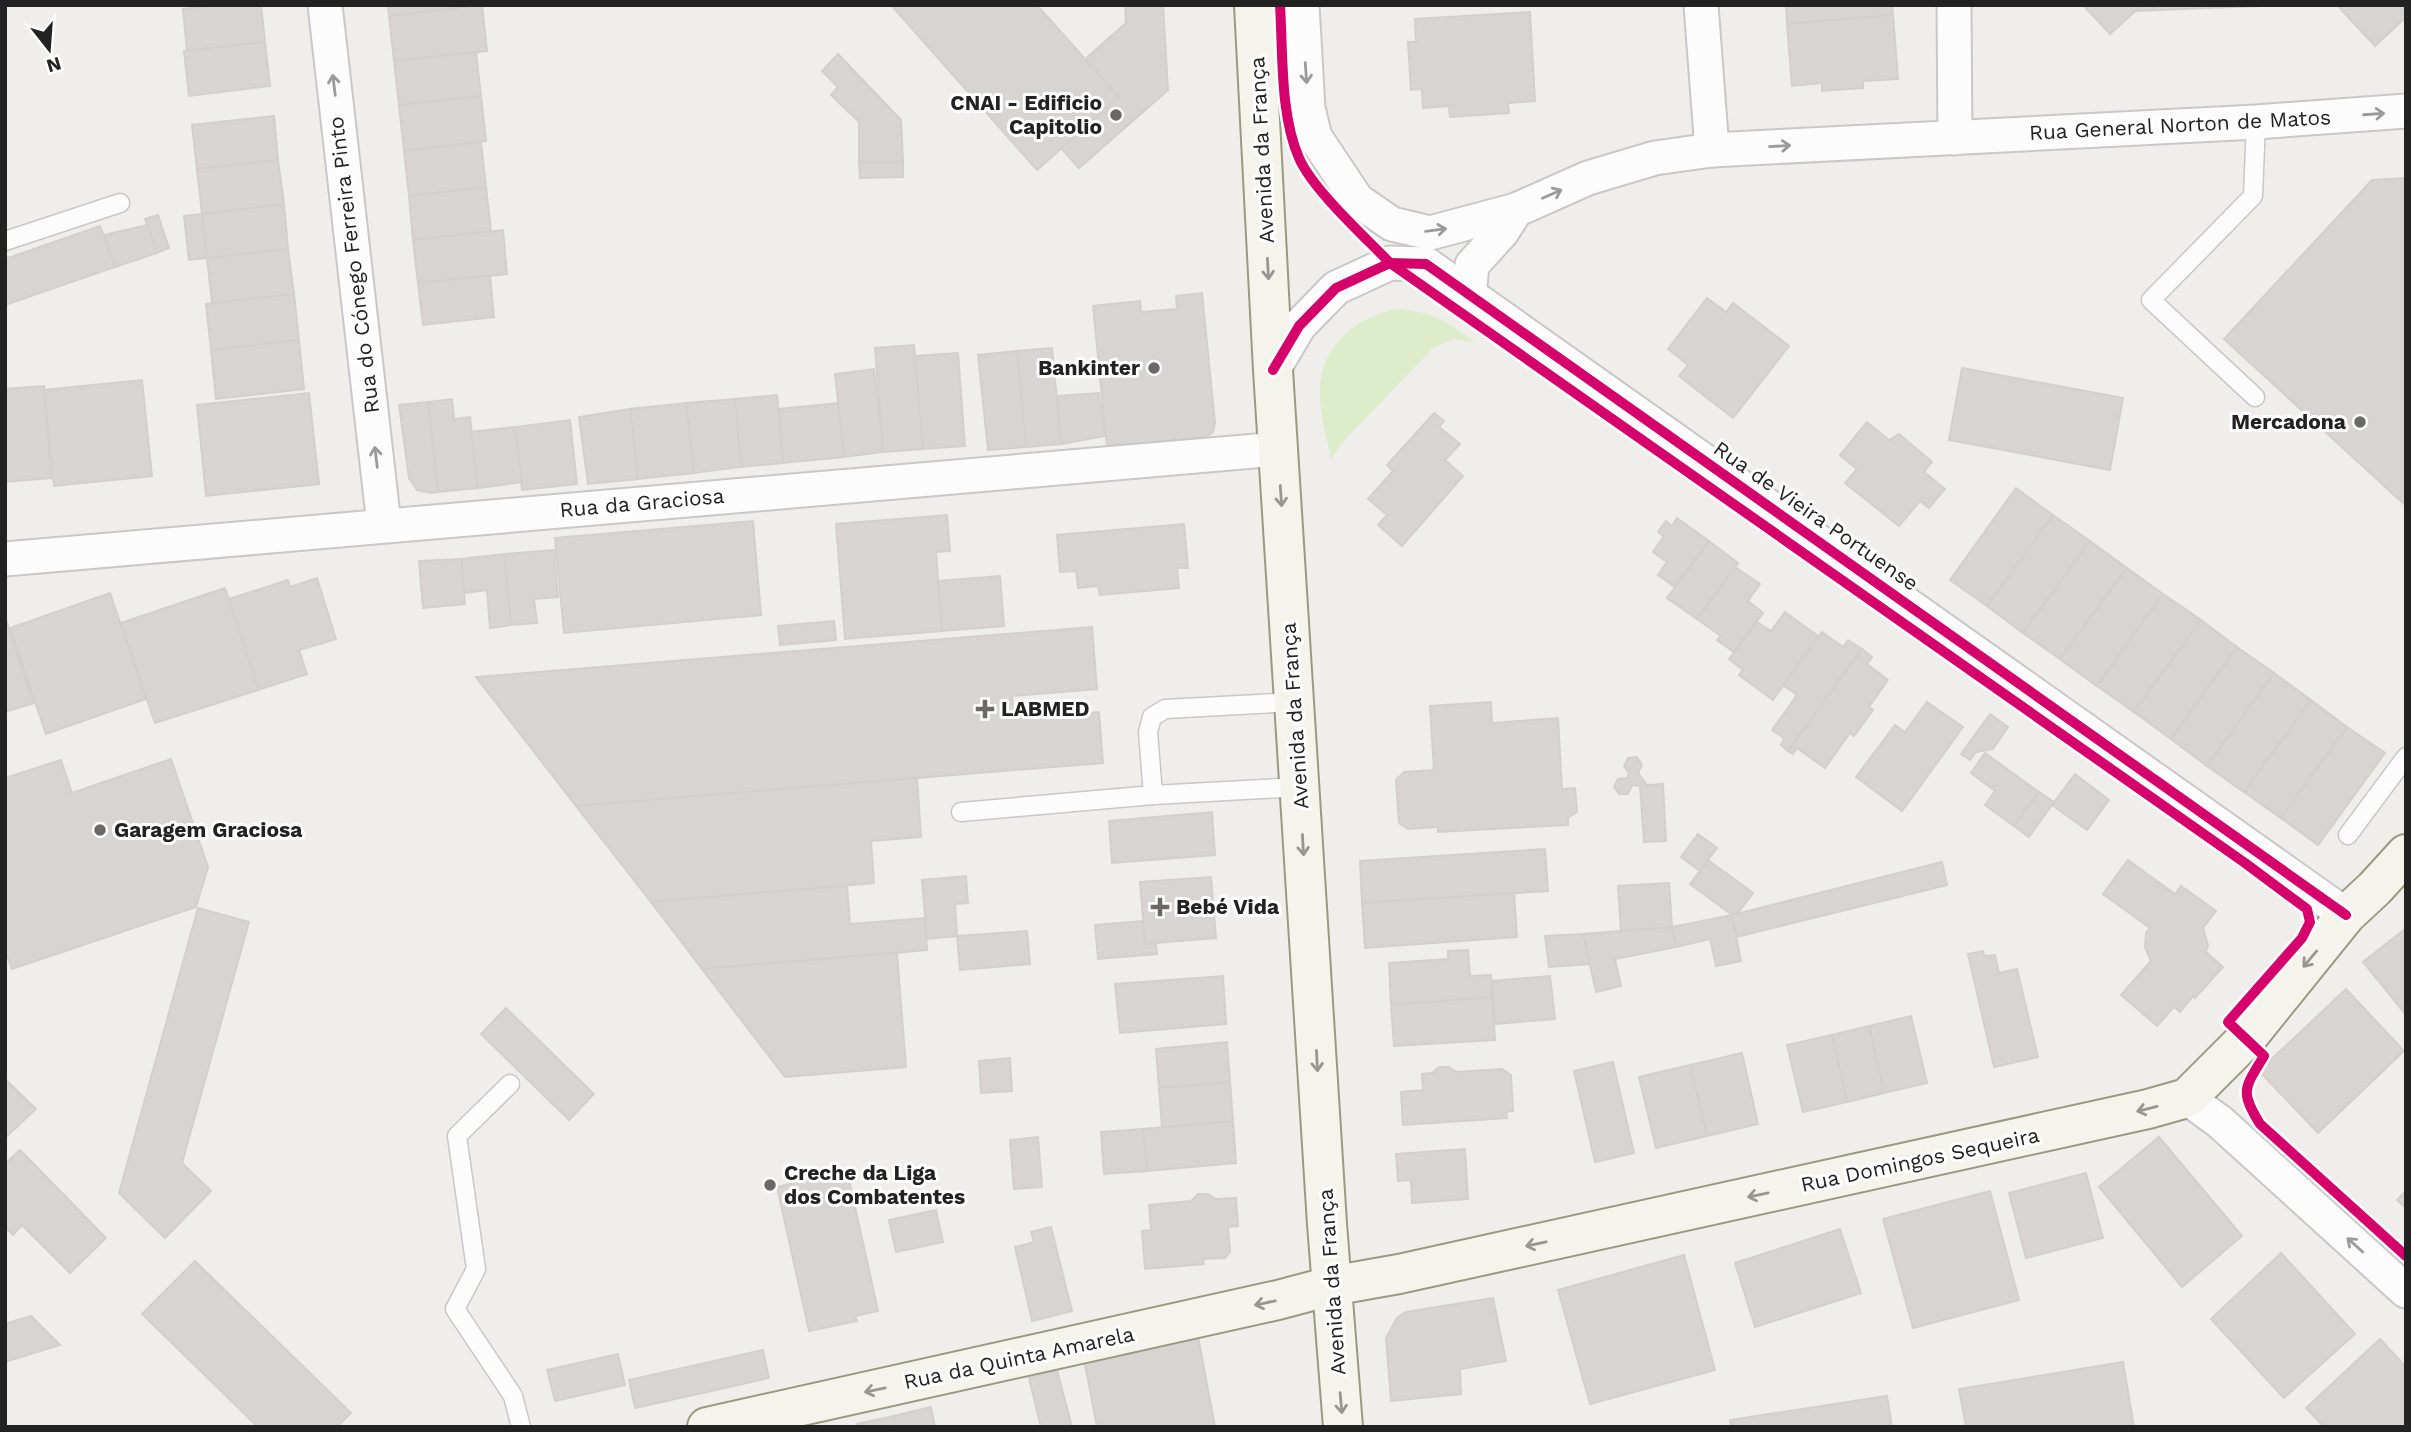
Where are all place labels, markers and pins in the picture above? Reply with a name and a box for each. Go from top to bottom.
place label: CNAI - Edificio Capitolio [950,90,1102,139]
marker: CNAI - Edificio Capitolio [1108,107,1124,123]
place label: Bankinter [1038,355,1140,380]
marker: Bankinter [1146,360,1162,376]
place label: Mercadona [2231,409,2347,434]
marker: Mercadona [2352,414,2368,430]
place label: LABMED [1001,696,1090,721]
marker: LABMED [975,699,995,719]
place label: Garagem Graciosa [114,817,303,842]
marker: Garagem Graciosa [92,822,108,838]
place label: Bebé Vida [1176,894,1280,919]
marker: Bebé Vida [1150,897,1170,917]
place label: Creche da Liga dos Combatentes [784,1160,965,1209]
marker: Creche da Liga dos Combatentes [762,1177,778,1193]

